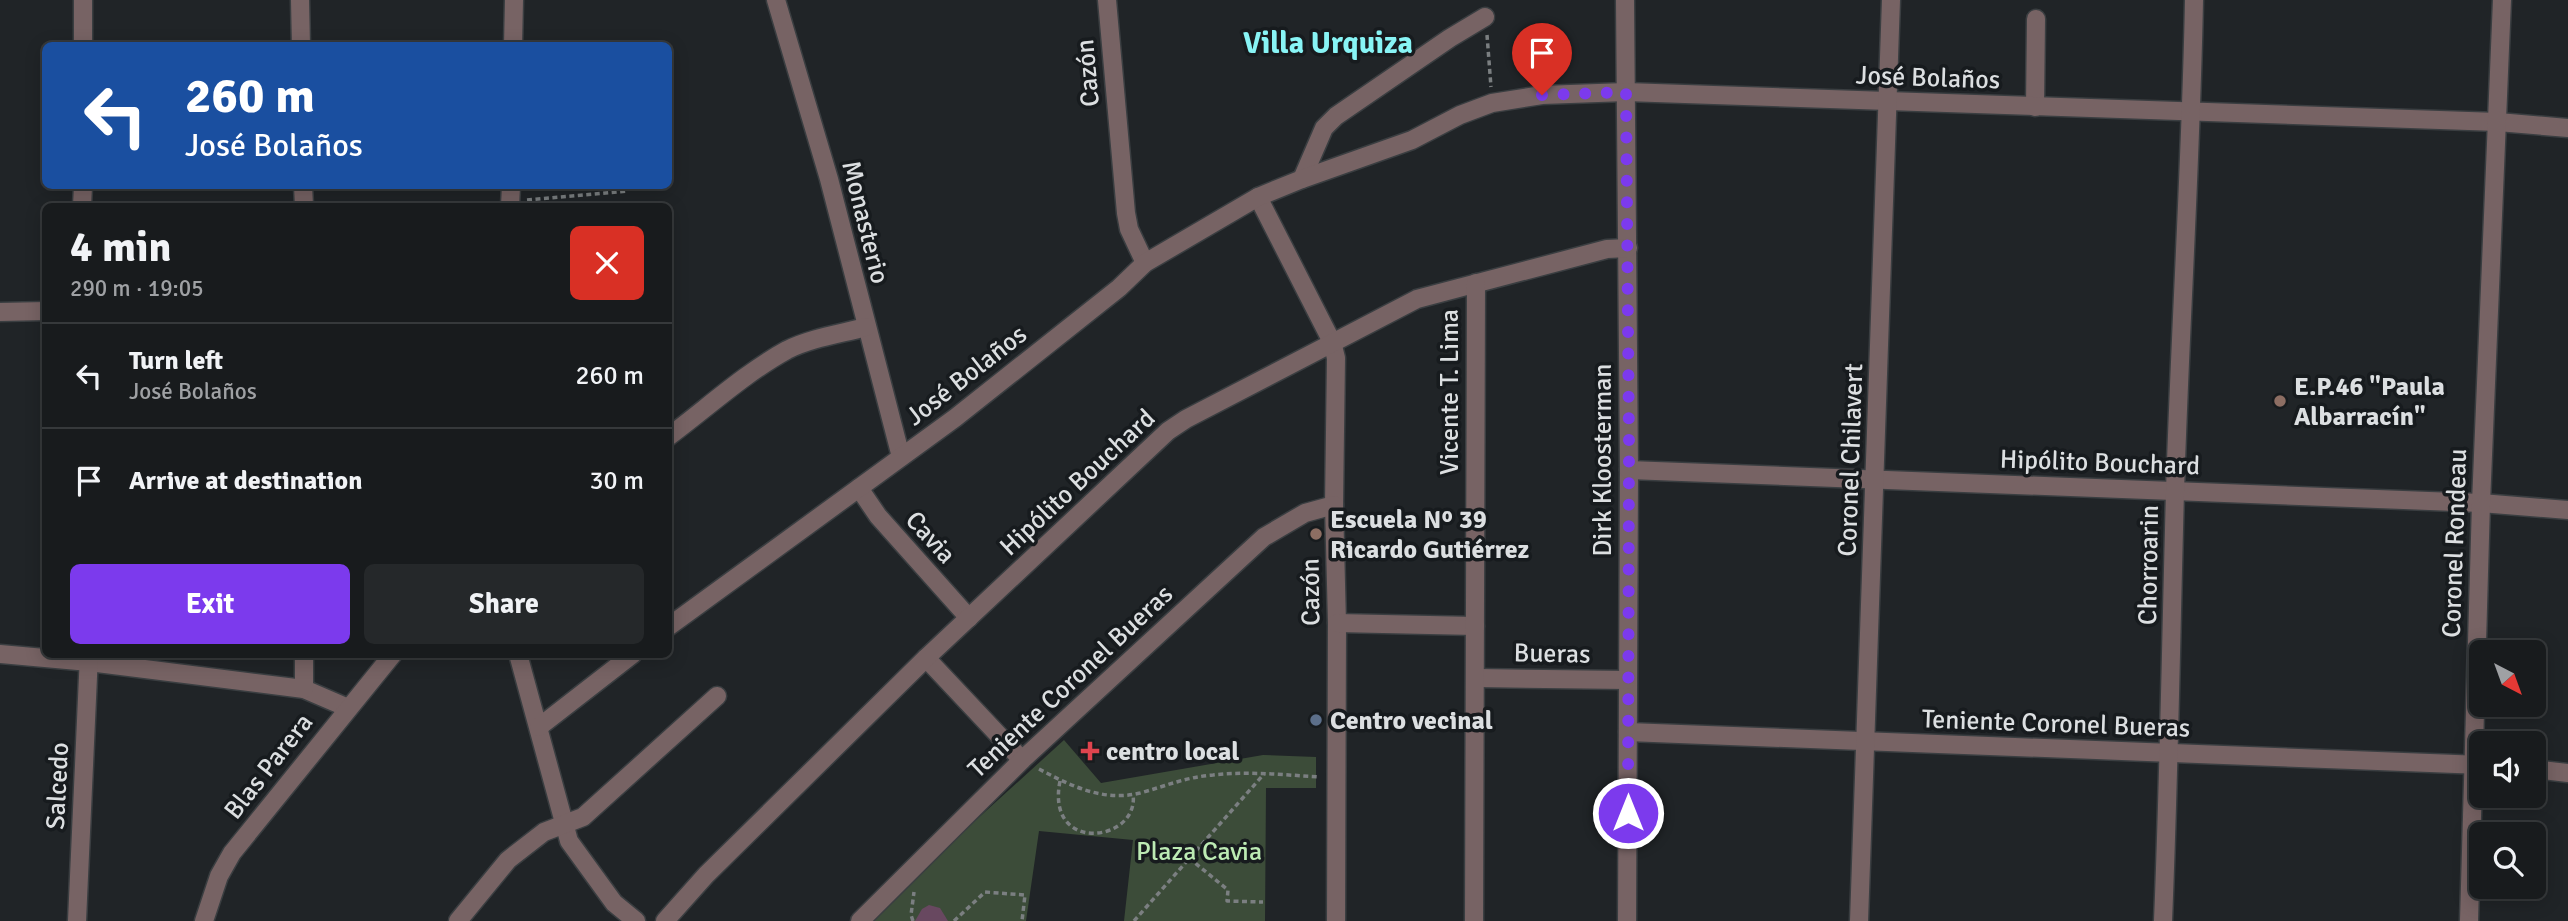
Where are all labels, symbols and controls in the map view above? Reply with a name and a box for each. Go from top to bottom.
pin [1512,23,1572,95]
district label: Villa Urquiza [1243,25,1413,62]
icon: arrive [1523,34,1561,72]
street label: Cazón [1069,38,1107,108]
street label: José Bolaños [1855,59,2001,97]
text: 260 m [185,66,315,126]
icon: left [70,70,161,161]
text: José Bolaños [185,126,363,165]
street label: Monasterio [834,157,896,287]
text: 4 min [70,222,171,273]
button: close [570,226,644,300]
text: 290 m · 19:05 [70,274,204,303]
street label: Vicente T. Lima [1434,309,1466,475]
street label: José Bolaños [900,319,1033,433]
text: Turn left [129,345,223,377]
icon: left [70,357,108,395]
text: 260 m [575,360,644,392]
street label: Dirk Kloosterman [1587,363,1619,557]
street label: Coronel Chilavert [1832,363,1870,557]
place label: E.P.46 "Paula Albarracín" [2294,371,2445,433]
text: José Bolaños [129,377,257,406]
marker: E.P.46 "Paula Albarracín" [2272,393,2288,409]
street label: Hipólito Bouchard [993,403,1162,563]
street label: Hipólito Bouchard [1999,444,2201,482]
street label: Coronel Rondeau [2436,448,2474,638]
icon: arrive [70,462,108,500]
text: Arrive at destination [129,465,362,497]
text: 30 m [589,465,644,497]
place label: Escuela Nº 39 Ricardo Gutiérrez [1330,504,1530,566]
street label: Cavia [898,505,962,571]
street label: Chorroarin [2132,505,2166,625]
marker: Escuela Nº 39 Ricardo Gutiérrez [1308,526,1324,542]
street label: Cazón [1294,558,1328,626]
button: Exit [70,564,350,644]
button: Share [364,564,644,644]
street label: Teniente Coronel Bueras [962,578,1180,785]
street label: Bueras [1513,637,1591,671]
north arrow [2469,640,2546,718]
map controls [2469,640,2546,899]
street label: Teniente Coronel Bueras [1921,703,2191,745]
place label: Centro vecinal [1330,705,1493,737]
street label: Blas Parera [217,707,320,826]
marker: Centro vecinal [1308,712,1324,728]
button: sound [2469,731,2546,808]
place label: centro local [1106,736,1240,768]
marker: centro local [1080,741,1100,761]
street label: Salcedo [40,742,76,831]
position arrow [1591,776,1665,850]
button: search [2469,822,2546,899]
park label: Plaza Cavia [1136,836,1262,868]

